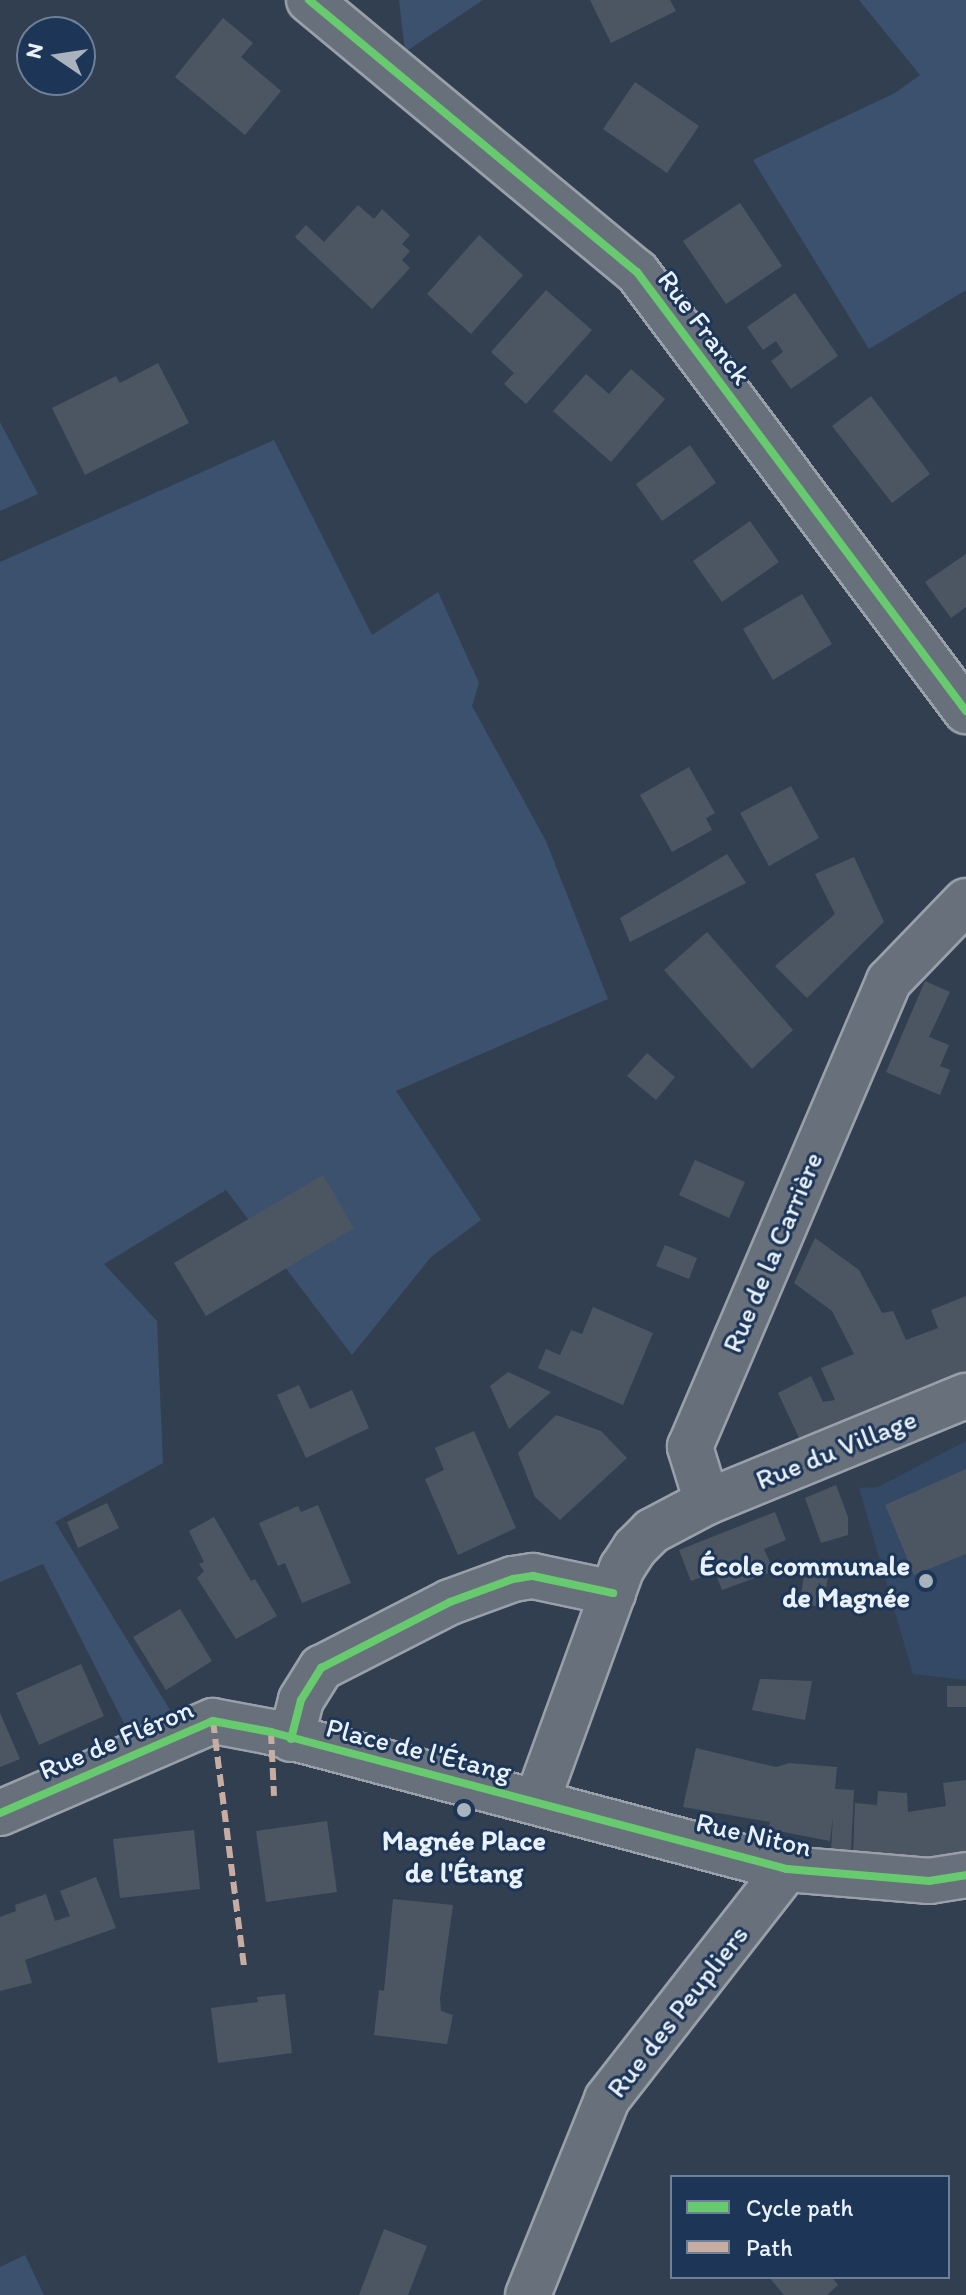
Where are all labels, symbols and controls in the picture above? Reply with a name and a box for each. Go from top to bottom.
north arrow [16,16,96,96]
text: N [19,41,49,61]
street label: Rue Franck [651,263,759,391]
street label: Rue de la Carrière [714,1146,830,1358]
street label: Rue du Village [751,1402,921,1496]
place label: École communale de Magnée [699,1548,910,1614]
marker: École communale de Magnée [917,1572,935,1590]
street label: Rue de Fléron [34,1692,198,1786]
street label: Place de l'Étang [323,1710,515,1788]
marker: Magnée Place de l'Étang [455,1801,473,1819]
street label: Rue Niton [693,1804,815,1864]
place label: Magnée Place de l'Étang [382,1823,546,1889]
street label: Rue des Peupliers [599,1918,755,2104]
legend [670,2175,950,2279]
text: Cycle path [746,2193,853,2222]
text: Path [746,2233,793,2262]

